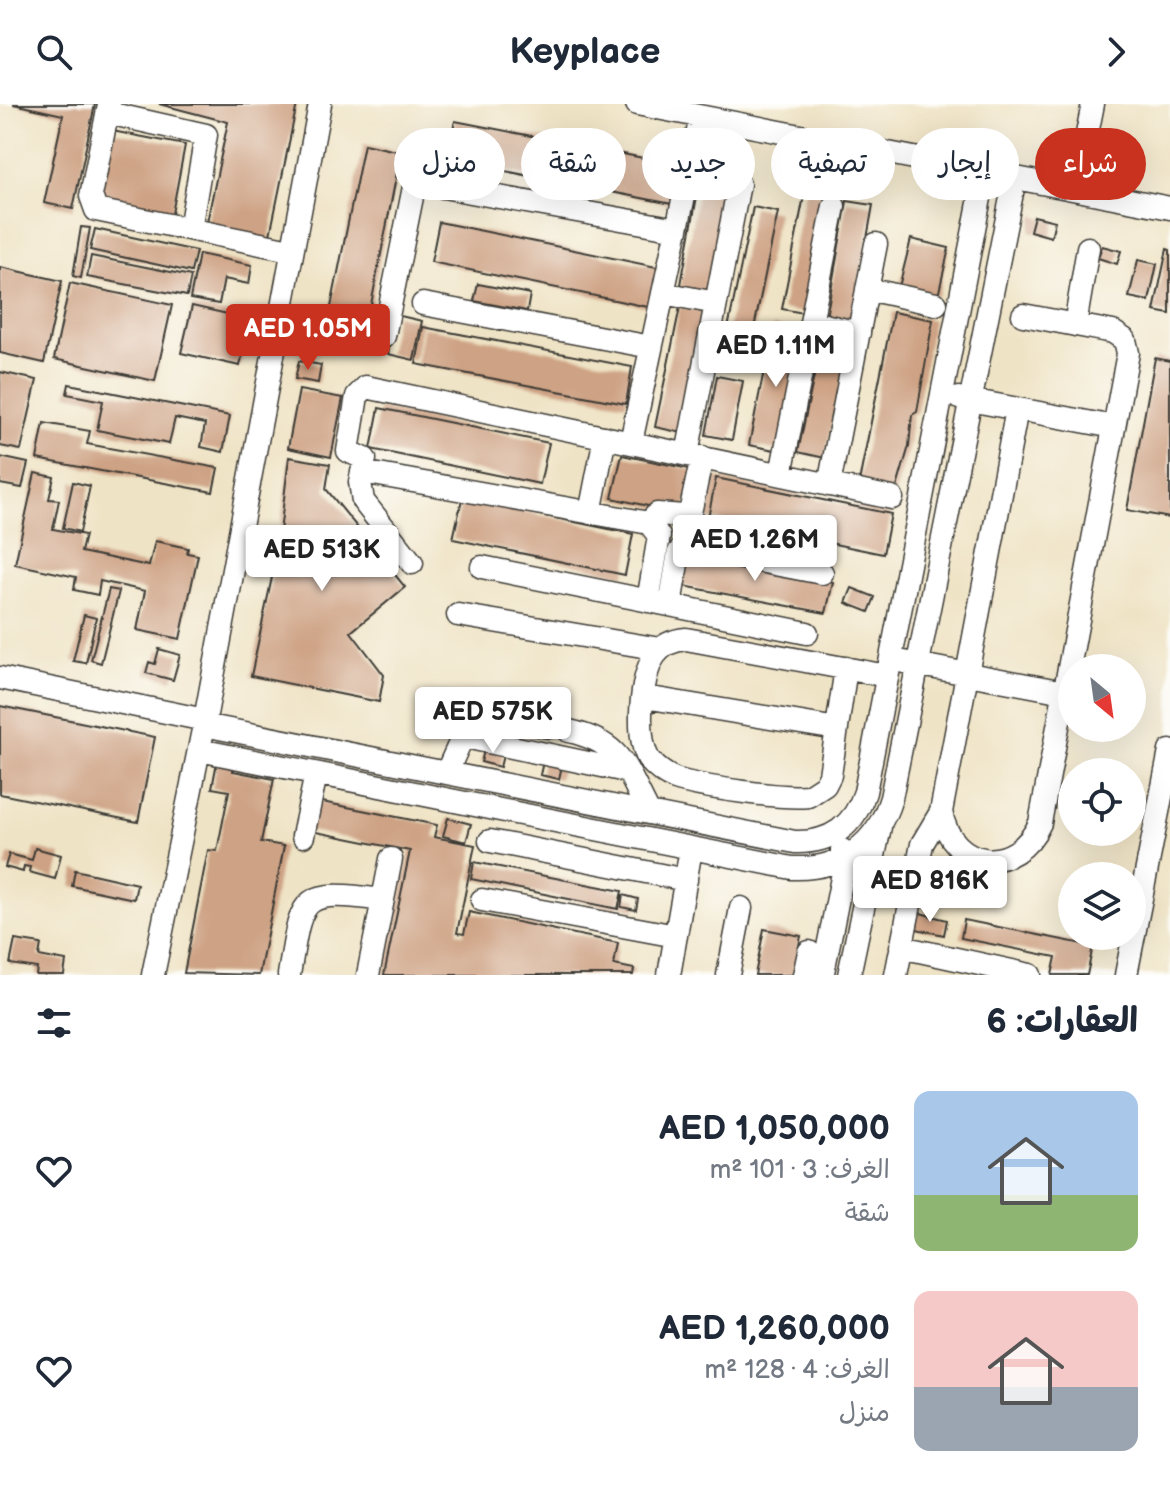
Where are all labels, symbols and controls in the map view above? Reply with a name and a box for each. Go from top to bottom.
icon: search [32,30,76,74]
icon: forward [1094,30,1138,74]
text: Keyplace [510,31,660,74]
chip: منزل [394,128,505,200]
chip: شقة [521,128,626,200]
chip: جديد [642,128,755,200]
chip: تصفية [771,128,895,200]
chip: إيجار [911,128,1019,200]
chip: شراء [1035,128,1146,200]
pin: AED 1.05M [216,304,400,372]
text: AED 1.05M [244,314,372,345]
pin: AED 1.11M [684,321,868,389]
text: AED 1.11M [717,331,835,362]
pin: AED 1.26M [663,515,847,583]
pin: AED 513K [239,525,405,593]
text: AED 1.26M [691,525,819,556]
text: AED 513K [264,535,380,566]
north arrow [1058,654,1146,742]
map controls [1058,654,1146,950]
pin: AED 575K [410,687,576,755]
text: AED 575K [433,697,553,728]
button: locate [1058,758,1146,846]
pin: AED 816K [847,856,1013,924]
button: layers [1058,862,1146,950]
text: AED 816K [871,866,989,897]
icon: filters [32,1001,76,1045]
text: العقارات: 6 [986,1001,1138,1042]
text: AED 1,050,000 [659,1108,890,1149]
icon: home [978,1123,1074,1219]
icon: heart [32,1149,76,1193]
text: الغرف: 3 · 101 m² [710,1155,890,1186]
text: شقة [845,1198,890,1229]
text: AED 1,260,000 [659,1308,890,1349]
icon: home [978,1323,1074,1419]
icon: heart [32,1349,76,1393]
text: الغرف: 4 · 128 m² [705,1355,890,1386]
text: منزل [839,1398,890,1429]

